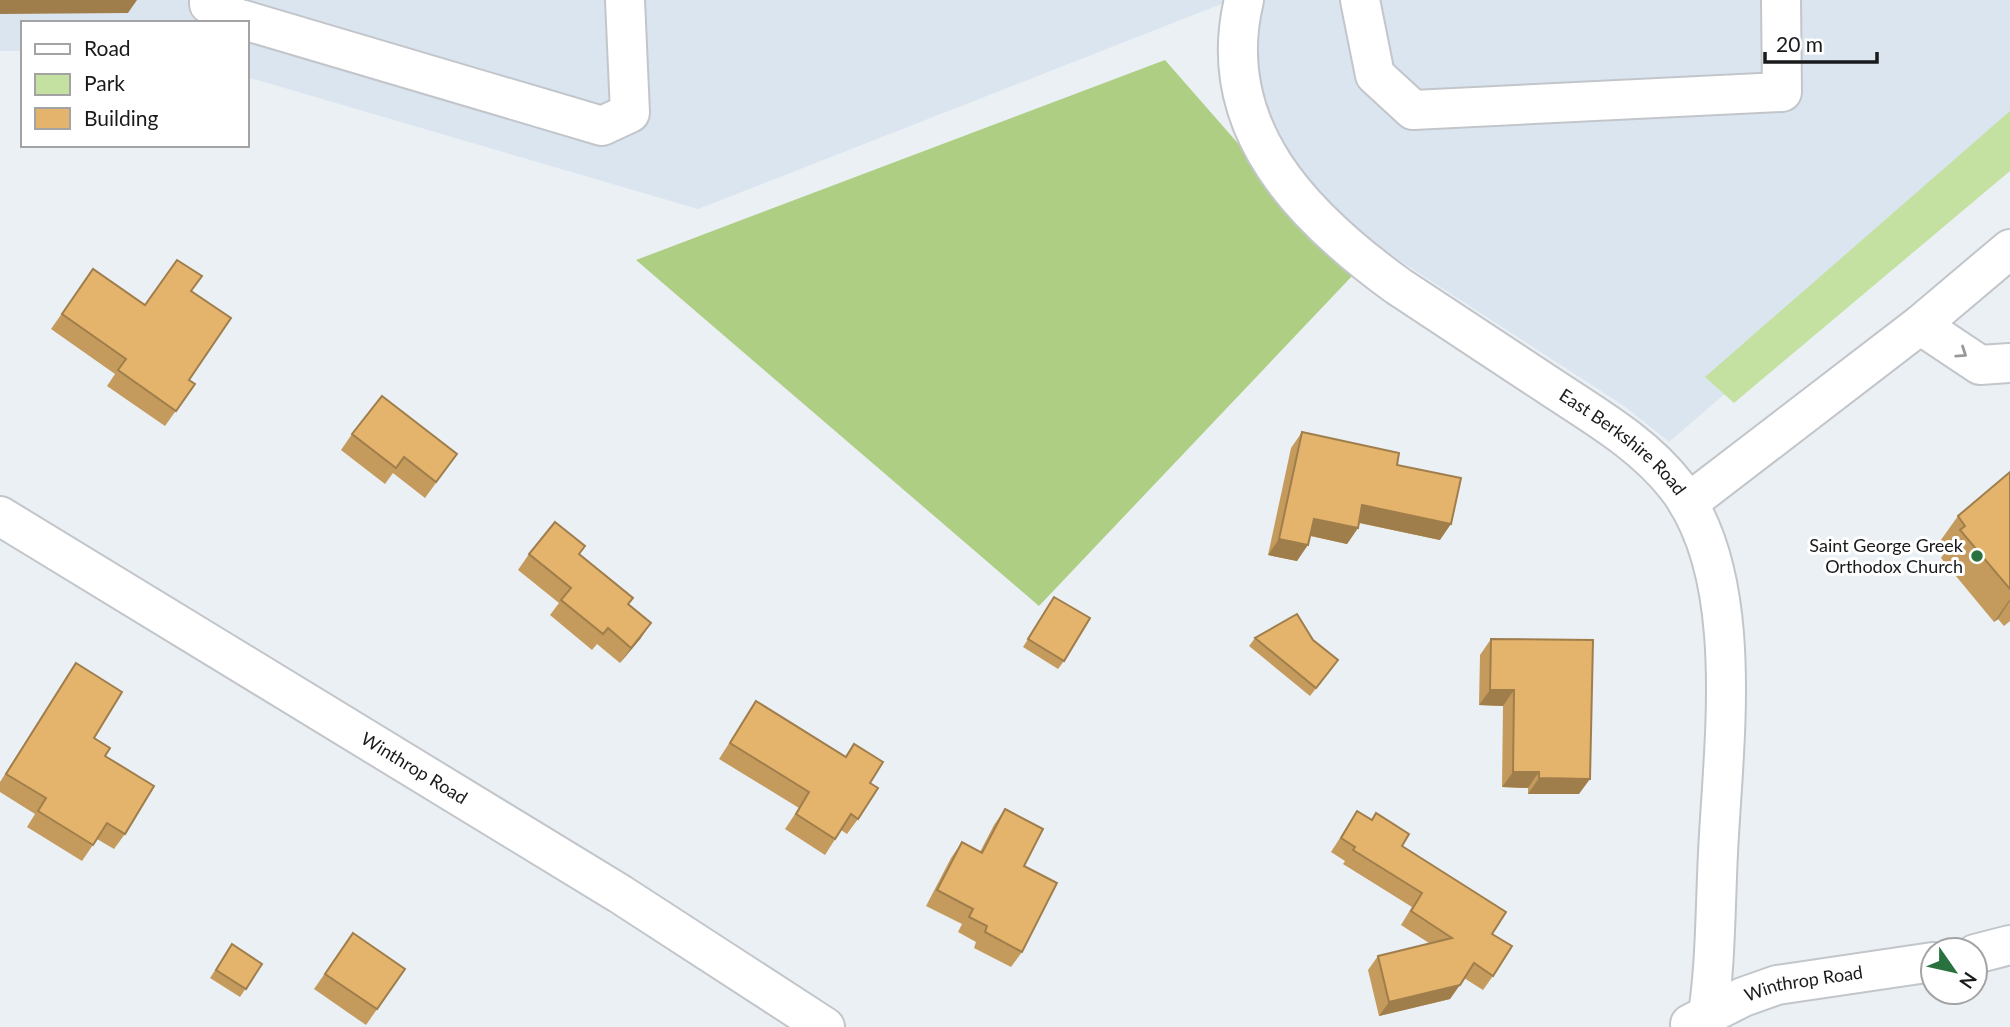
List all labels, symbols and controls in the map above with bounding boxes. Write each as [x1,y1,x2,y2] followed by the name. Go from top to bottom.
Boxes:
[21,21,248,147] legend
[1765,21,1877,65] scale bar
[1776,31,1823,56] text: 20 m
[84,35,131,60] text: Road
[84,70,125,95] text: Park
[84,105,159,130] text: Building
[1955,345,1968,358] one-way arrow
[1556,383,1691,499] street label: East Berkshire Road
[1809,534,1964,577] place label: Saint George Greek Orthodox Church
[1969,548,1985,564] marker: Saint George Greek Orthodox Church
[357,727,472,808] street label: Winthrop Road
[1919,936,1989,1006] north arrow
[1741,960,1864,1006] street label: Winthrop Road
[1955,968,1982,993] text: N

